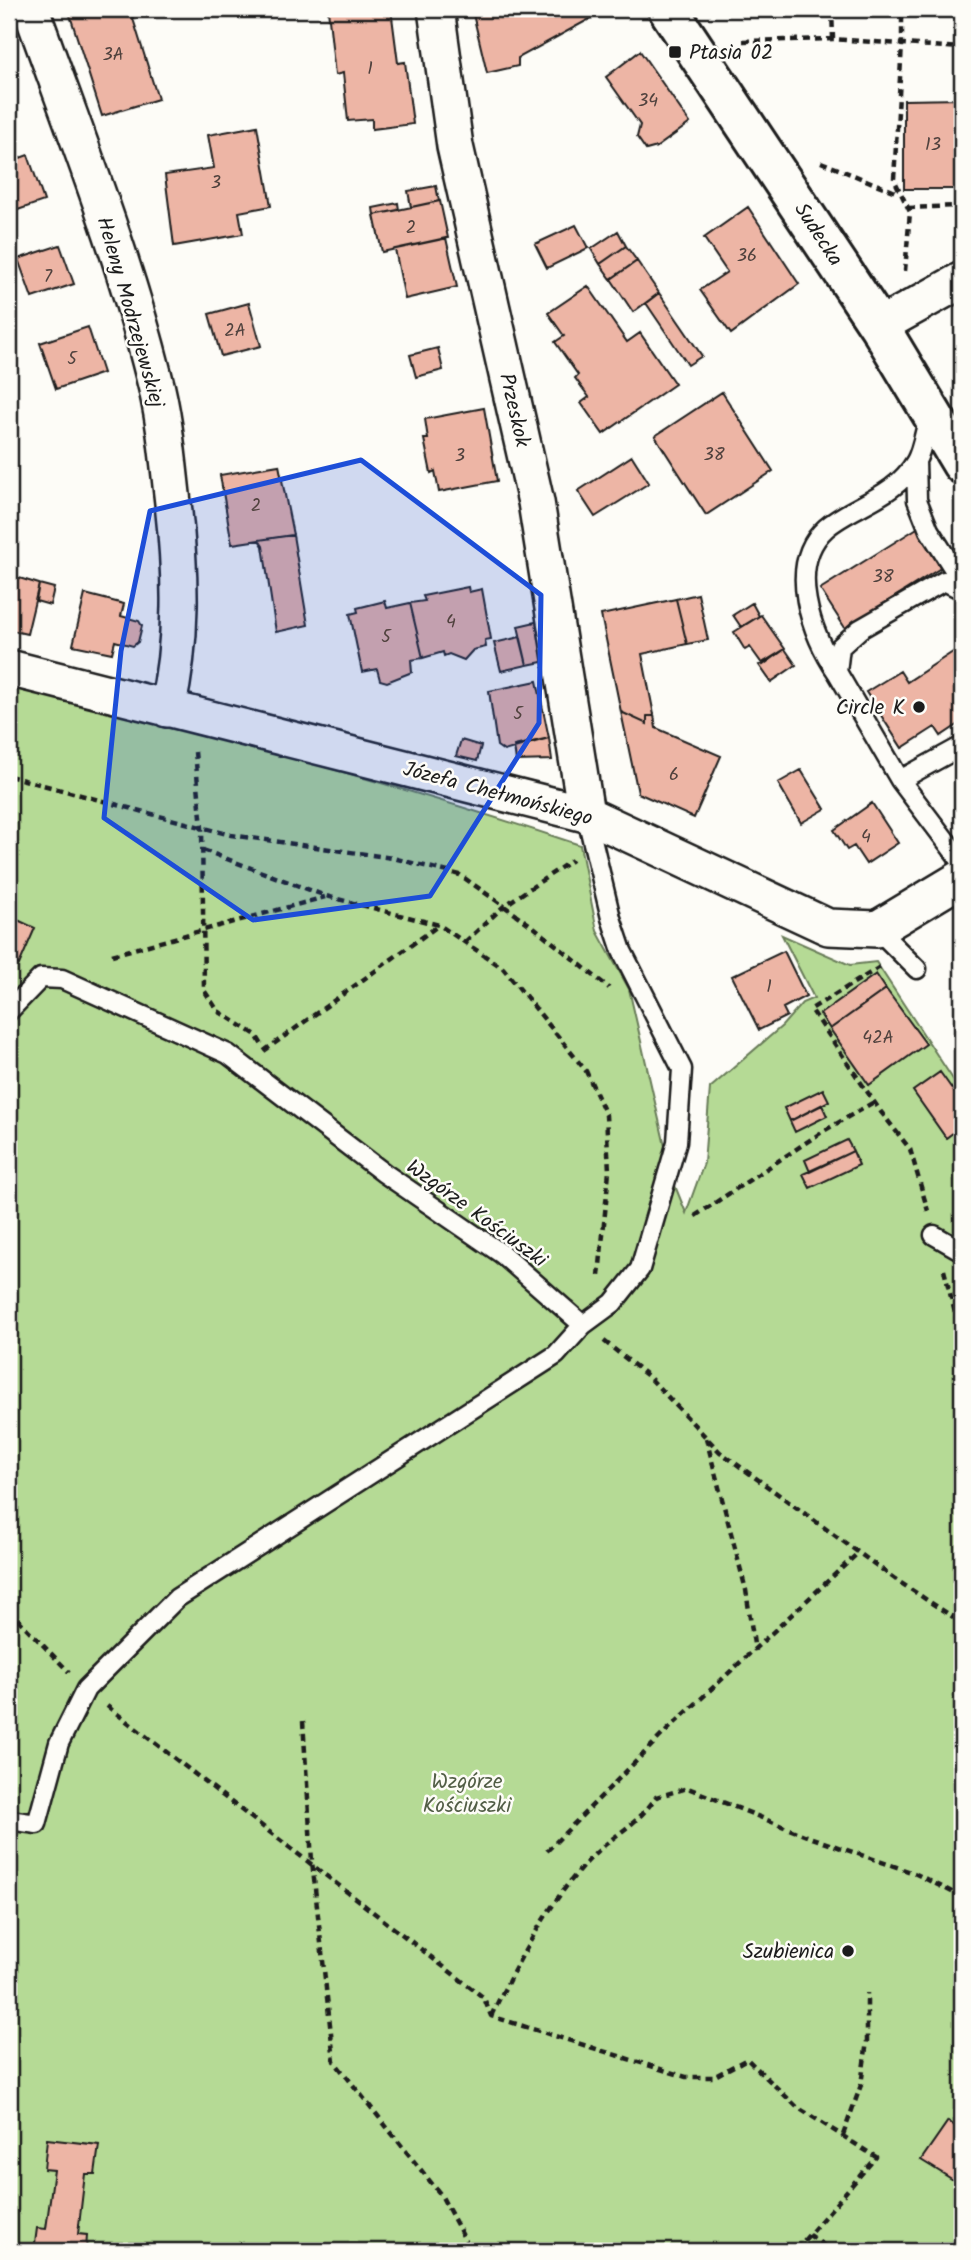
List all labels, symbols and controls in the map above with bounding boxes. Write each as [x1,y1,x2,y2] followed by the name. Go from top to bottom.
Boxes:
[689,37,773,70] place label: Ptasia 02
[102,41,124,70] house number: 3A
[667,44,683,60] marker: Ptasia 02
[367,55,373,84] house number: 1
[638,87,658,116] house number: 34
[925,131,941,160] house number: 13
[211,169,221,198] house number: 3
[785,196,851,273] street label: Sudecka
[87,213,173,412] street label: Heleny Modrzejewskiej
[406,214,416,243] house number: 2
[737,242,757,271] house number: 36
[44,263,53,292] house number: 7
[224,317,246,346] house number: 2A
[67,345,78,374] house number: 5
[489,370,538,451] street label: Przeskok
[703,441,725,470] house number: 38
[455,442,465,471] house number: 3
[251,492,261,521] house number: 2
[872,563,894,592] house number: 38
[446,608,456,637] house number: 4
[381,623,392,652] house number: 5
[836,692,906,725] place label: Circle K
[911,699,927,715] marker: Circle K
[513,700,524,729] house number: 5
[399,753,596,836] street label: Józefa Chełmońskiego
[669,761,679,790] house number: 6
[861,823,871,852] house number: 4
[766,973,772,1002] house number: 1
[862,1024,894,1053] house number: 42A
[399,1152,554,1277] street label: Wzgórze Kościuszki
[423,1766,512,1823] park label: Wzgórze Kościuszki
[743,1936,834,1969] place label: Szubienica
[840,1943,856,1959] marker: Szubienica

